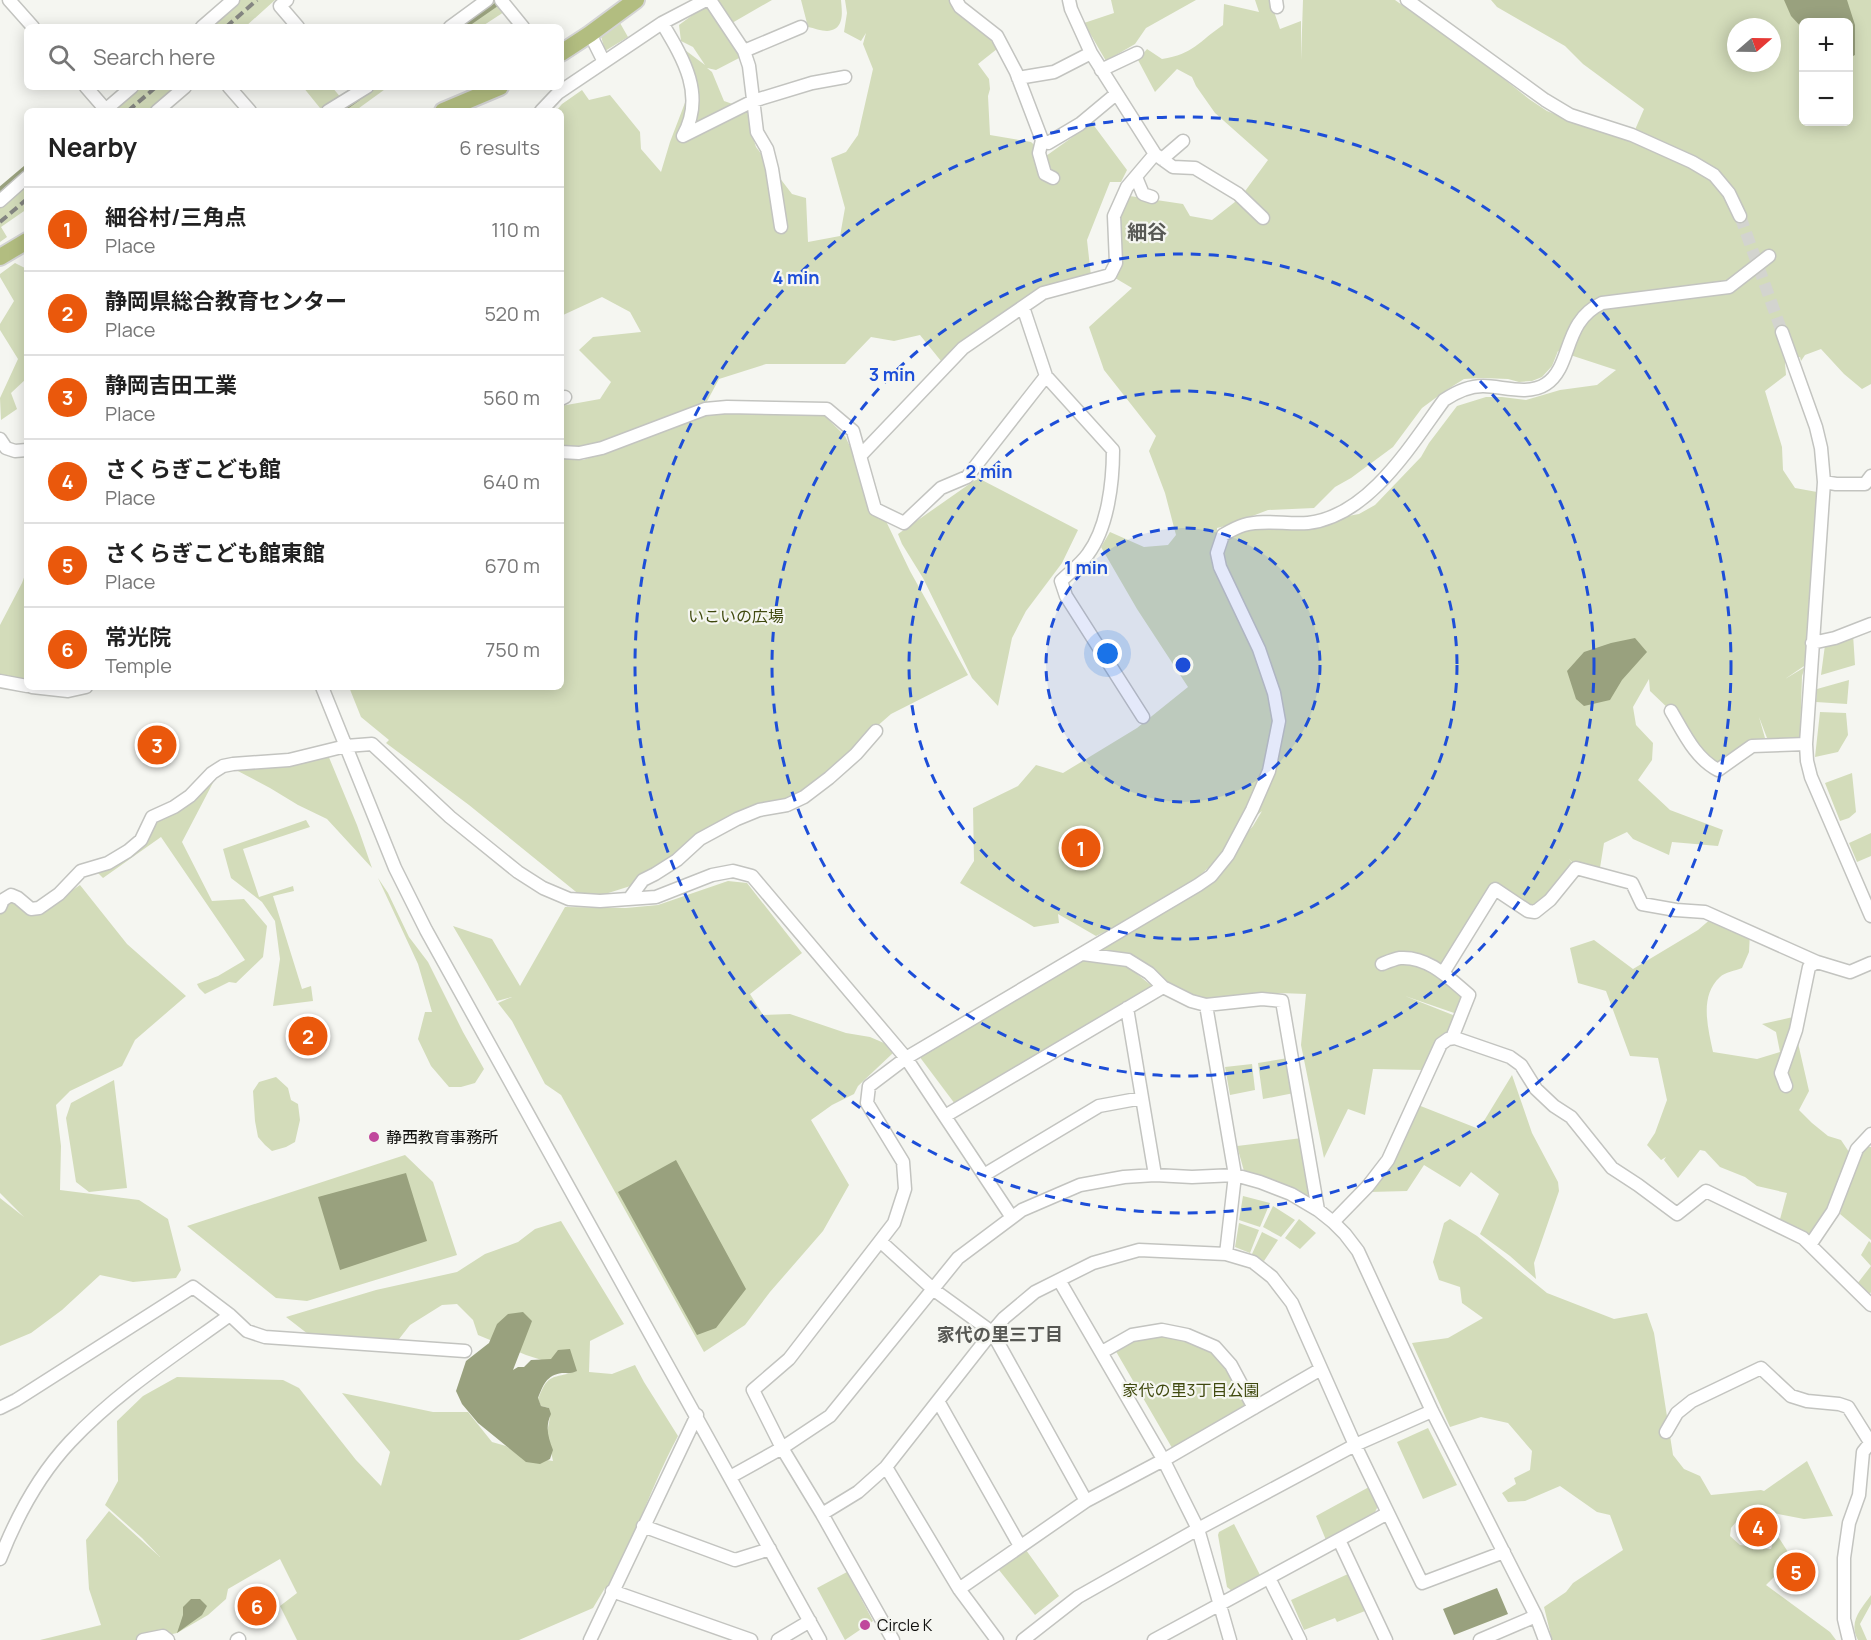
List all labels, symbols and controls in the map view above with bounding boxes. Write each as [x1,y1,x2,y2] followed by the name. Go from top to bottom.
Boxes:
[1727,18,1781,72] north arrow
[1799,18,1853,126] map controls
[1799,18,1853,72] button: +
[24,24,564,90] search box
[45,41,78,74] icon: search
[93,42,215,72] text: Search here
[1799,72,1853,126] button: −
[48,129,137,165] text: Nearby
[459,134,540,161] text: 6 results
[105,202,247,232] text: 細谷村/三角点
[63,216,72,243] text: 1
[491,216,540,243] text: 110 m
[1127,218,1167,245] district label: 細谷
[105,232,155,259] text: Place
[772,265,820,289] text: 4 min
[105,286,347,316] text: 静岡県総合教育センター
[62,300,73,327] text: 2
[484,300,540,327] text: 520 m
[105,316,155,343] text: Place
[869,362,915,386] text: 3 min
[105,370,237,400] text: 静岡吉田工業
[62,384,73,411] text: 3
[483,384,540,411] text: 560 m
[105,400,155,427] text: Place
[105,454,281,484] text: さくらぎこども館
[966,459,1012,483] text: 2 min
[61,468,74,495] text: 4
[483,468,540,495] text: 640 m
[105,484,155,511] text: Place
[105,538,325,568] text: さくらぎこども館東館
[62,552,73,579] text: 5
[484,552,540,579] text: 670 m
[1064,555,1108,579] text: 1 min
[105,568,155,595] text: Place
[688,605,784,627] park label: いこいの広場
[105,622,171,652] text: 常光院
[61,636,74,663] text: 6
[485,636,540,663] text: 750 m
[1093,639,1122,668] your location
[105,652,172,679] text: Temple
[1173,655,1193,675] centre of rings
[138,722,176,768] pin: 3
[1062,826,1100,870] pin: 1
[288,1014,328,1058] pin: 2
[386,1126,498,1148] place label: 静西教育事務所
[367,1130,381,1144] marker: 静西教育事務所
[937,1322,1063,1346] district label: 家代の里三丁目
[1123,1379,1259,1401] park label: 家代の里3丁目公園
[1738,1504,1778,1550] pin: 4
[1776,1550,1816,1594] pin: 5
[238,1584,276,1628] pin: 6
[877,1614,933,1636] place label: Circle K
[858,1618,872,1632] marker: Circle K

